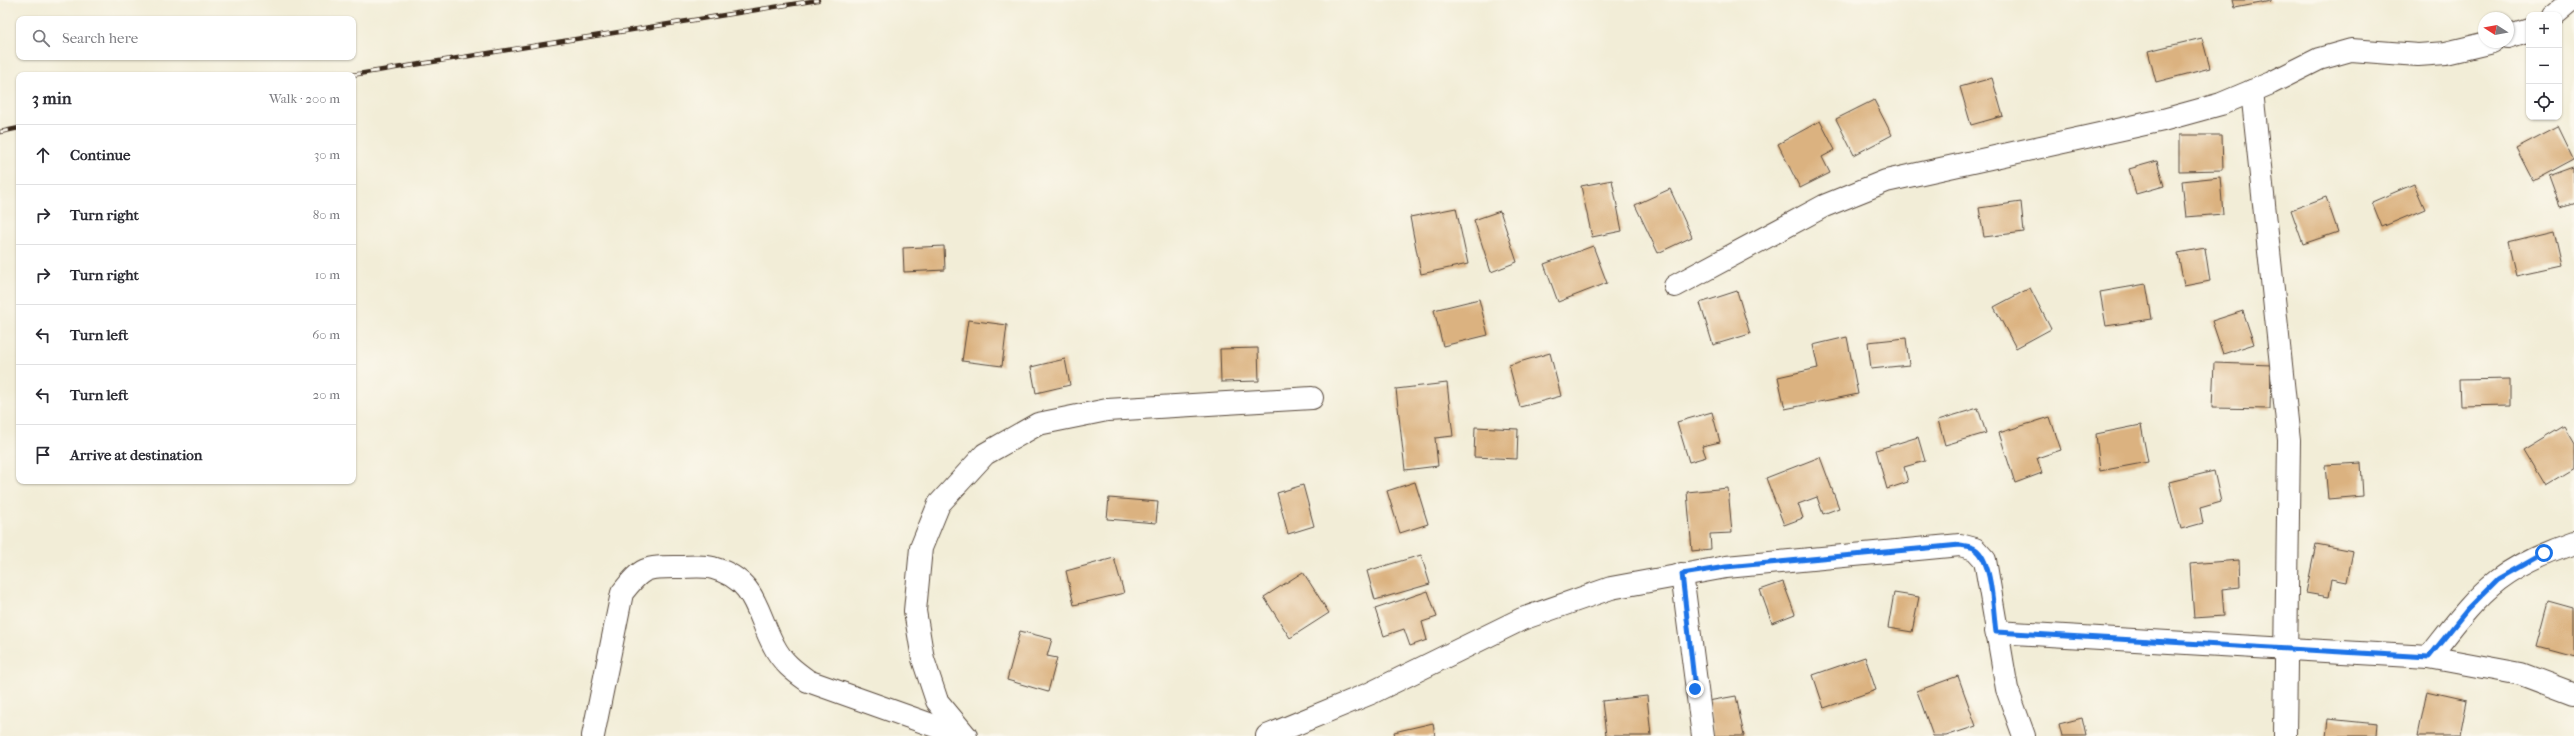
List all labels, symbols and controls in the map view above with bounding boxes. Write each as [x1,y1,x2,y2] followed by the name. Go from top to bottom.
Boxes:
[2478,12,2514,48] north arrow
[2526,12,2562,120] map controls
[2526,12,2562,48] button: +
[16,16,356,60] search box
[30,27,52,49] icon: search
[62,29,138,47] text: Search here
[2526,48,2562,84] button: −
[2526,84,2562,120] button: locate
[32,88,72,108] text: 3 min
[269,91,340,106] text: Walk · 200 m
[32,144,54,166] icon: ahead
[70,146,130,164] text: Continue
[314,147,340,162] text: 30 m
[32,204,54,226] icon: right
[70,206,139,224] text: Turn right
[313,207,340,222] text: 80 m
[32,264,54,286] icon: right
[70,266,139,284] text: Turn right
[315,267,340,282] text: 10 m
[32,324,54,346] icon: left
[70,326,128,344] text: Turn left
[312,327,340,342] text: 60 m
[32,384,54,406] icon: left
[70,386,128,404] text: Turn left
[313,387,340,402] text: 20 m
[32,444,54,466] icon: arrive
[70,446,202,464] text: Arrive at destination
[2535,544,2553,562] route start
[1686,680,1704,698] route end

